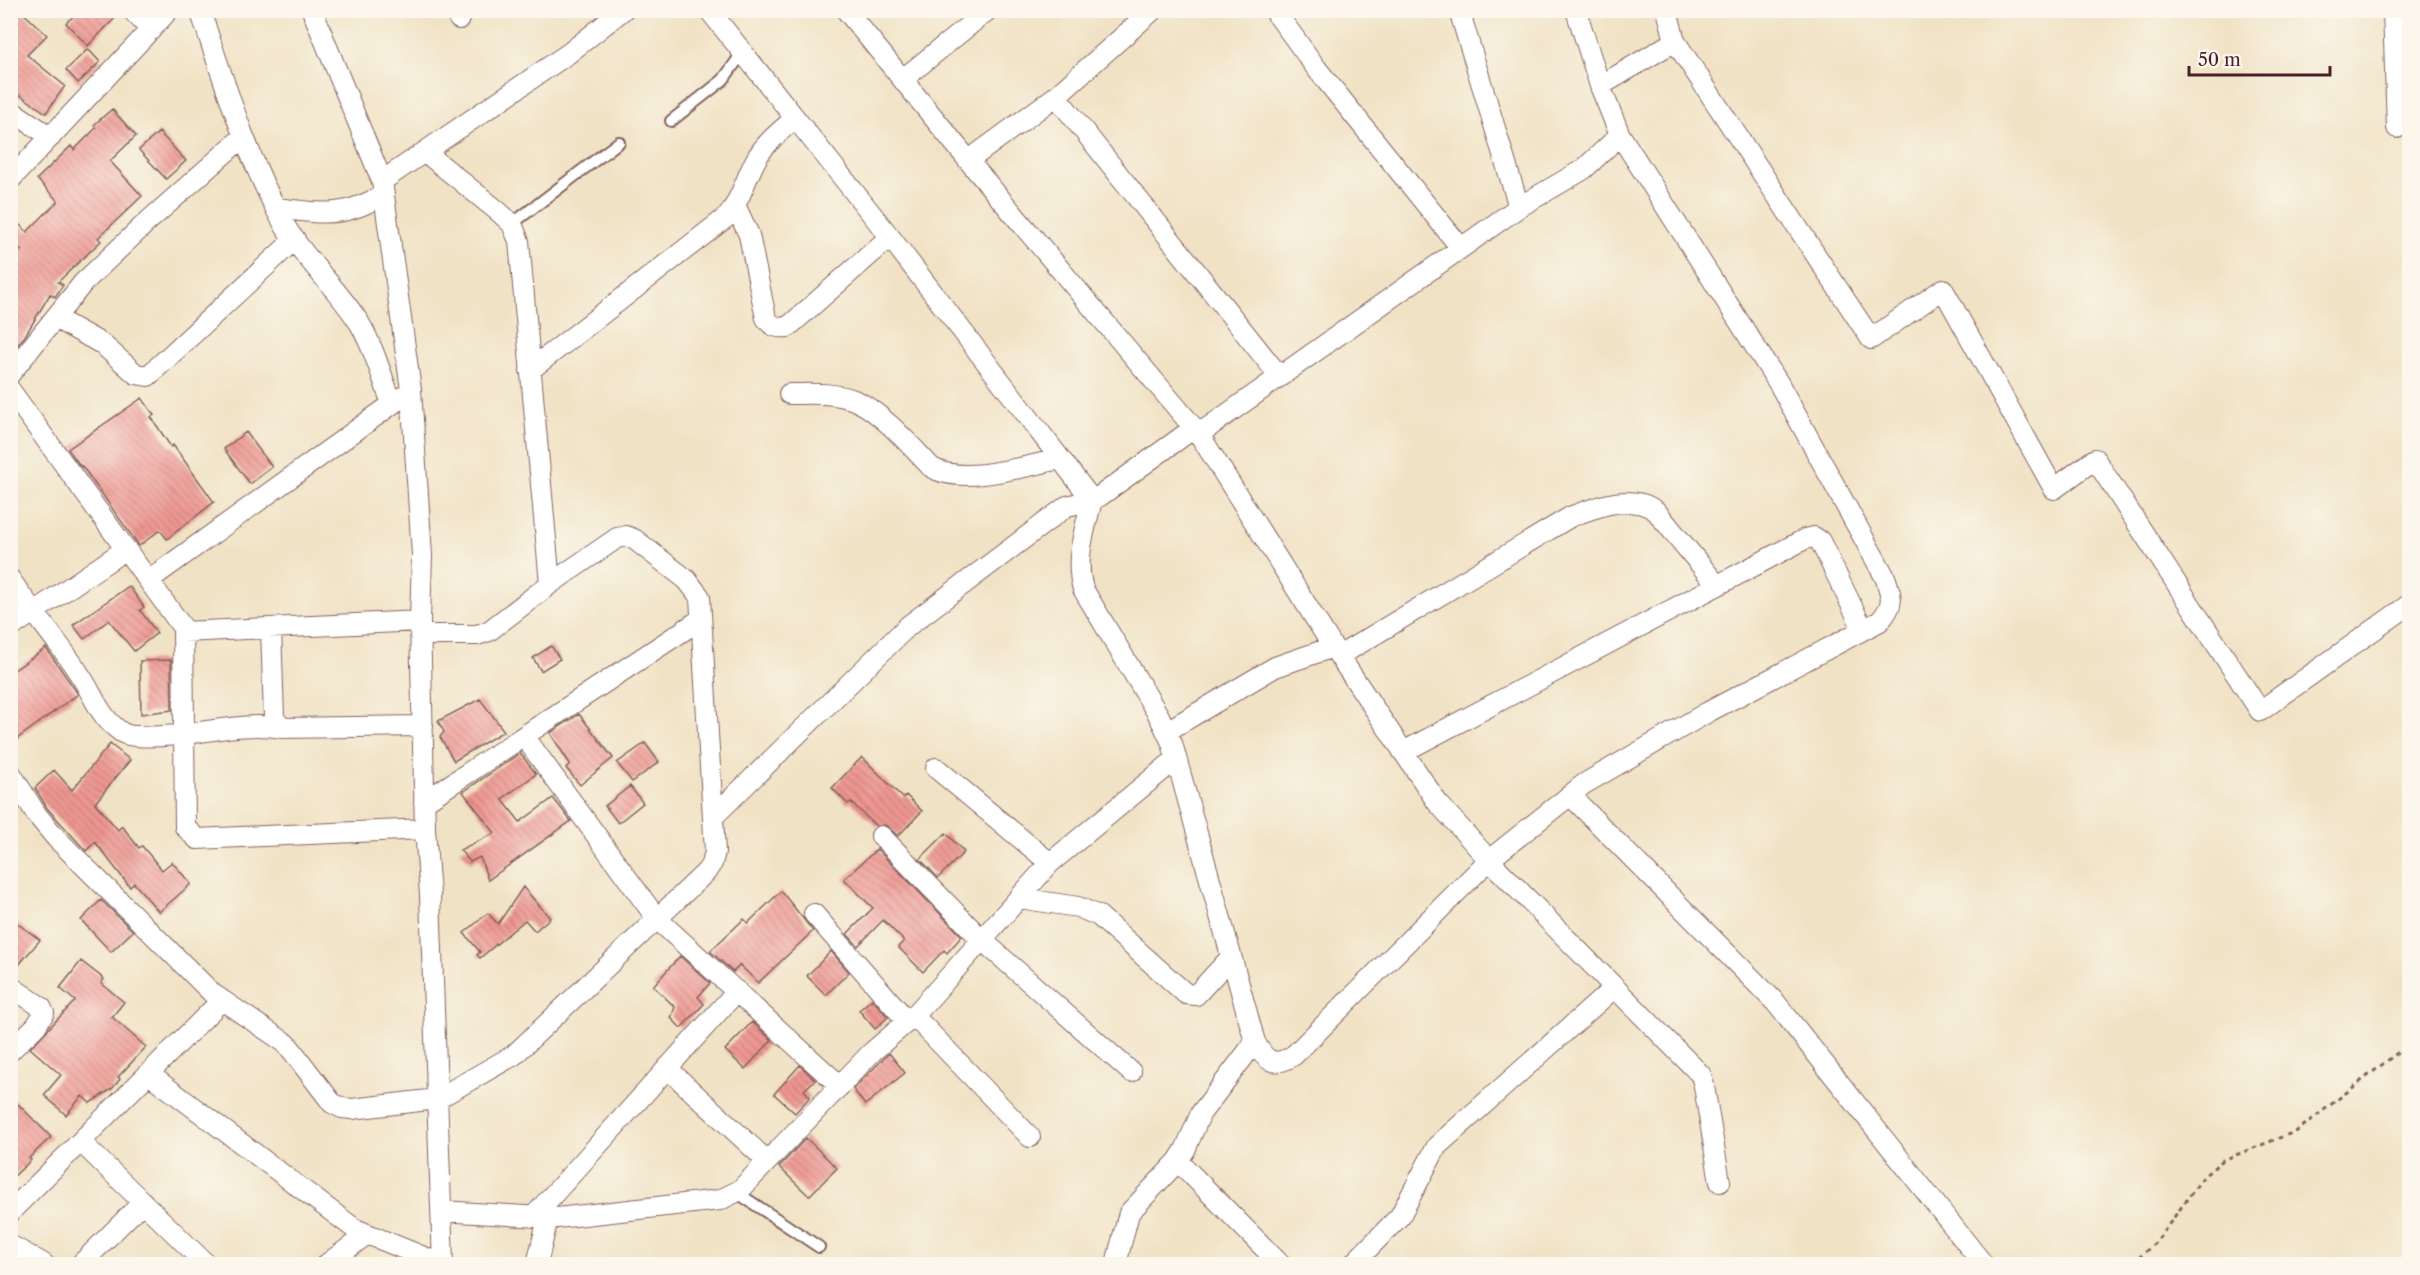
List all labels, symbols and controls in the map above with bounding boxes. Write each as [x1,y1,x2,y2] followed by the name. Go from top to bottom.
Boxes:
[2189,39,2330,77] scale bar
[2198,49,2241,71] text: 50 m

